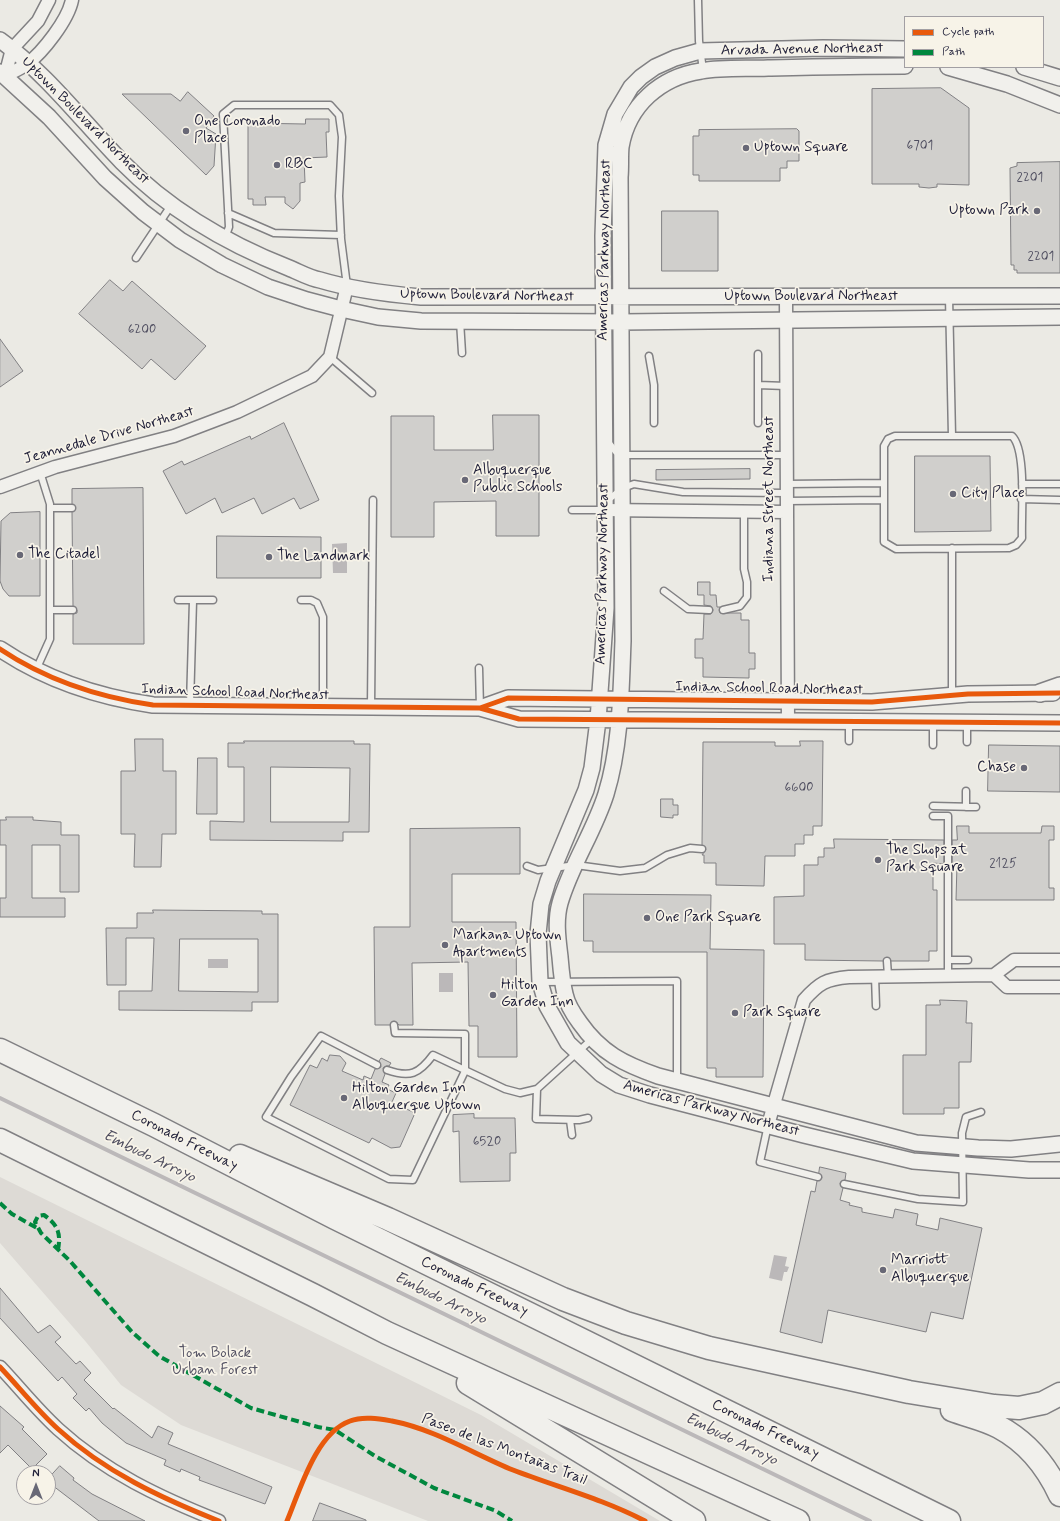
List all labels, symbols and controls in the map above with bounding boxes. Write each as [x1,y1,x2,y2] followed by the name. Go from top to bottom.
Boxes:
[904,16,1044,68] legend
[942,24,994,40] text: Cycle path
[721,40,883,60] street label: Arvada Avenue Northeast
[942,44,965,60] text: Path
[17,53,153,189] street label: Uptown Boulevard Northeast
[194,113,280,148] place label: One Coronado Place
[181,126,191,136] marker: One Coronado Place
[907,138,933,154] house number: 6701
[754,139,848,157] place label: Uptown Square
[741,143,751,153] marker: Uptown Square
[285,156,313,174] place label: RBC
[594,159,616,341] street label: Americas Parkway Northeast
[272,160,282,170] marker: RBC
[1017,170,1043,186] house number: 2201
[949,202,1029,220] place label: Uptown Park
[1032,206,1042,216] marker: Uptown Park
[1028,249,1054,265] house number: 2201
[400,285,574,307] street label: Uptown Boulevard Northeast
[724,288,898,306] street label: Uptown Boulevard Northeast
[128,322,156,338] house number: 6200
[22,403,196,469] street label: Jeannedale Drive Northeast
[761,416,779,582] street label: Indiana Street Northeast
[473,462,562,497] place label: Albuquerque Public Schools
[460,475,470,485] marker: Albuquerque Public Schools
[592,483,614,665] street label: Americas Parkway Northeast
[961,485,1025,503] place label: City Place
[948,489,958,499] marker: City Place
[28,546,100,564] place label: The Citadel
[277,548,370,566] place label: The Landmark
[15,550,25,560] marker: The Citadel
[264,552,274,562] marker: The Landmark
[675,678,863,700] street label: Indian School Road Northeast
[141,681,329,705] street label: Indian School Road Northeast
[977,759,1016,777] place label: Chase
[1019,763,1029,773] marker: Chase
[785,780,813,796] house number: 6600
[886,842,967,877] place label: The Shops at Park Square
[873,855,883,865] marker: The Shops at Park Square
[989,856,1017,872] house number: 2125
[655,909,762,927] place label: One Park Square
[642,913,652,923] marker: One Park Square
[453,927,562,962] place label: Markana Uptown Apartments
[440,940,450,950] marker: Markana Uptown Apartments
[501,977,574,1012] place label: Hilton Garden Inn
[488,990,498,1000] marker: Hilton Garden Inn
[743,1004,821,1022] place label: Park Square
[730,1008,740,1018] marker: Park Square
[621,1077,801,1141] street label: Americas Parkway Northeast
[352,1080,481,1115] place label: Hilton Garden Inn Albuquerque Uptown
[339,1093,349,1103] marker: Hilton Garden Inn Albuquerque Uptown
[128,1106,240,1176] street label: Coronado Freeway
[100,1126,198,1188] water label: Embudo Arroyo
[473,1134,501,1150] house number: 6520
[891,1252,969,1287] place label: Marriott Albuquerque
[417,1253,531,1321] street label: Coronado Freeway
[878,1265,888,1275] marker: Marriott Albuquerque
[391,1268,489,1330] water label: Embudo Arroyo
[172,1345,258,1380] park label: Tom Bolack Urban Forest
[708,1396,822,1464] street label: Coronado Freeway
[682,1409,780,1471] water label: Embudo Arroyo
[419,1410,589,1490] street label: Paseo de las Montañas Trail
[16,1465,56,1505] north arrow
[32,1467,40,1481] text: N

